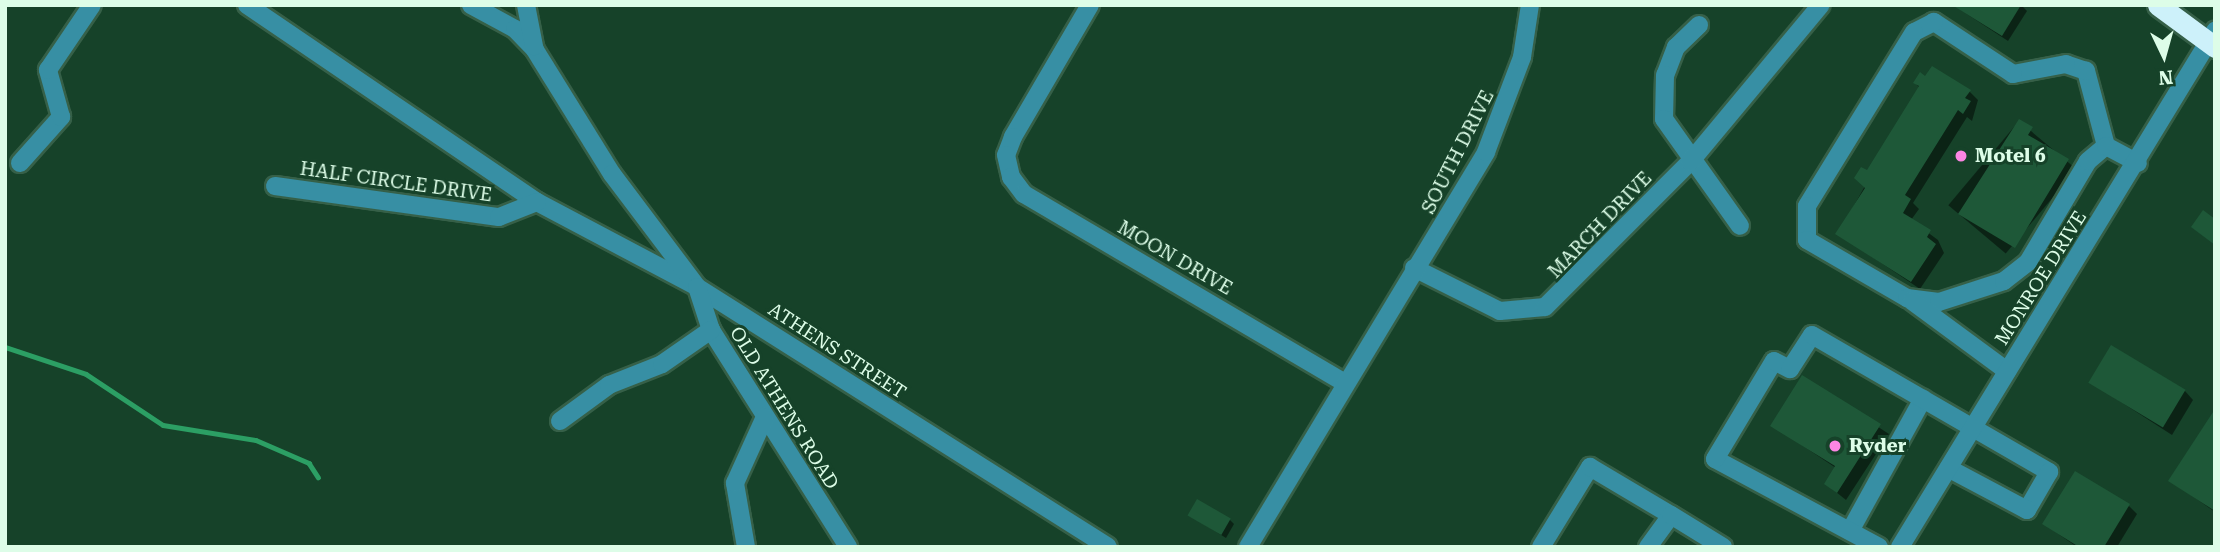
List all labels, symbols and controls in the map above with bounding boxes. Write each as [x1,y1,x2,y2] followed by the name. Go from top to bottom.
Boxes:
[2129,21,2199,91] north arrow
[2158,65,2174,90] text: N
[1417,86,1499,218] street label: SOUTH DRIVE
[1975,145,2046,167] place label: Motel 6
[1953,148,1969,164] marker: Motel 6
[298,157,494,207] street label: HALF CIRCLE DRIVE
[1543,167,1657,283] street label: MARCH DRIVE
[1991,207,2091,349] street label: MONROE DRIVE
[1114,216,1236,300] street label: MOON DRIVE
[764,298,910,404] street label: ATHENS STREET
[725,323,843,493] street label: OLD ATHENS ROAD
[1849,435,1906,457] place label: Ryder
[1827,438,1843,454] marker: Ryder

